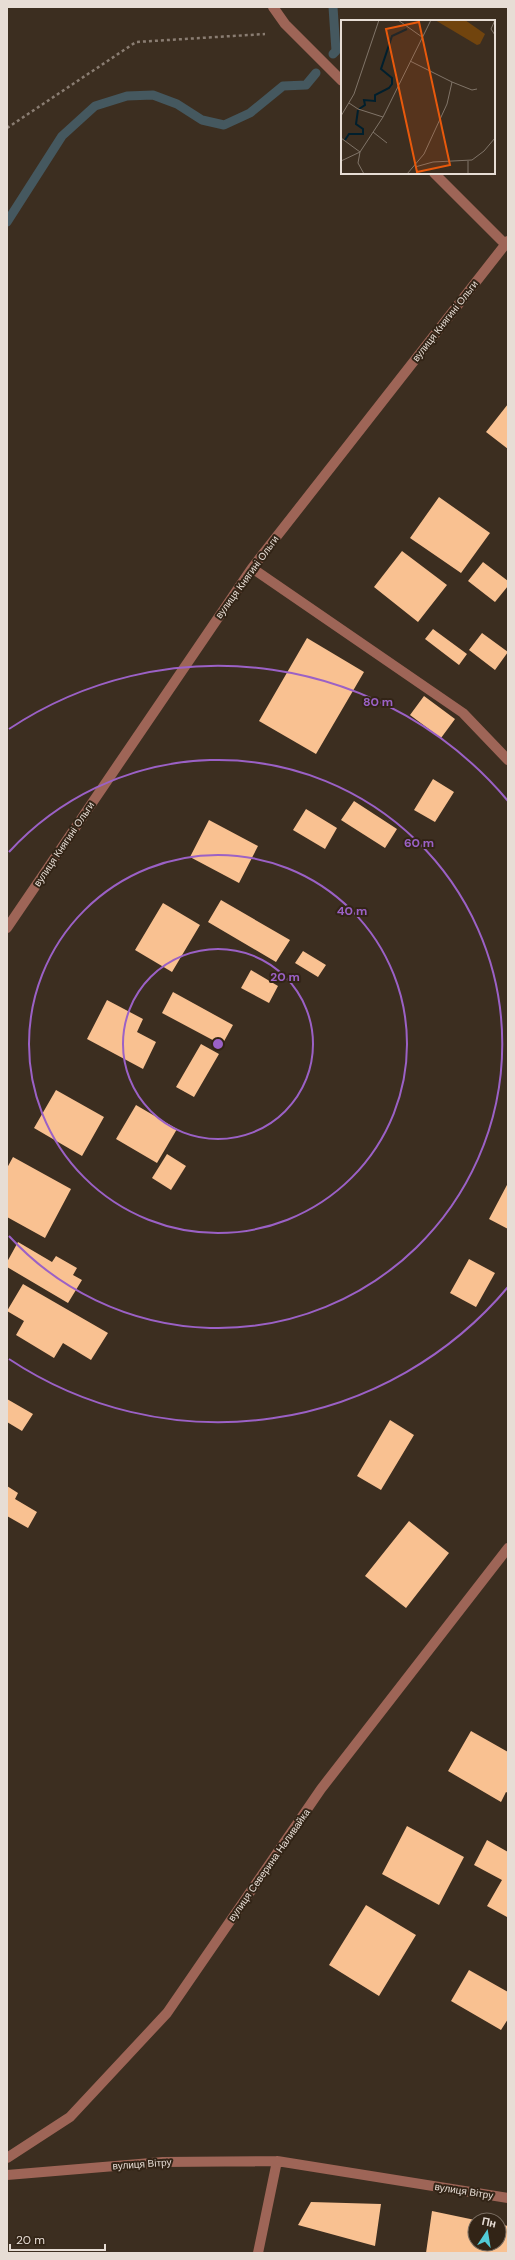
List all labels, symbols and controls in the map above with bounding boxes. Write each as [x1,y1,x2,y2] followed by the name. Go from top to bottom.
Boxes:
[341,20,495,174] inset map
[409,278,481,364] street label: вулиця Княгині Ольги
[213,533,281,621] street label: вулиця Княгині Ольги
[363,694,393,710] text: 80 m
[31,799,97,889] street label: вулиця Княгині Ольги
[404,835,434,851] text: 60 m
[337,903,367,919] text: 40 m
[270,969,300,985] text: 20 m
[211,1037,225,1051] centre of rings
[225,1806,313,1924] street label: вулиця Северина Наливайка
[112,2155,172,2173] street label: вулиця Вітру
[434,2180,494,2202] street label: вулиця Вітру
[467,2212,507,2252] north arrow
[481,2214,498,2231] text: Пн
[10,2226,105,2252] scale bar
[16,2232,45,2248] text: 20 m

